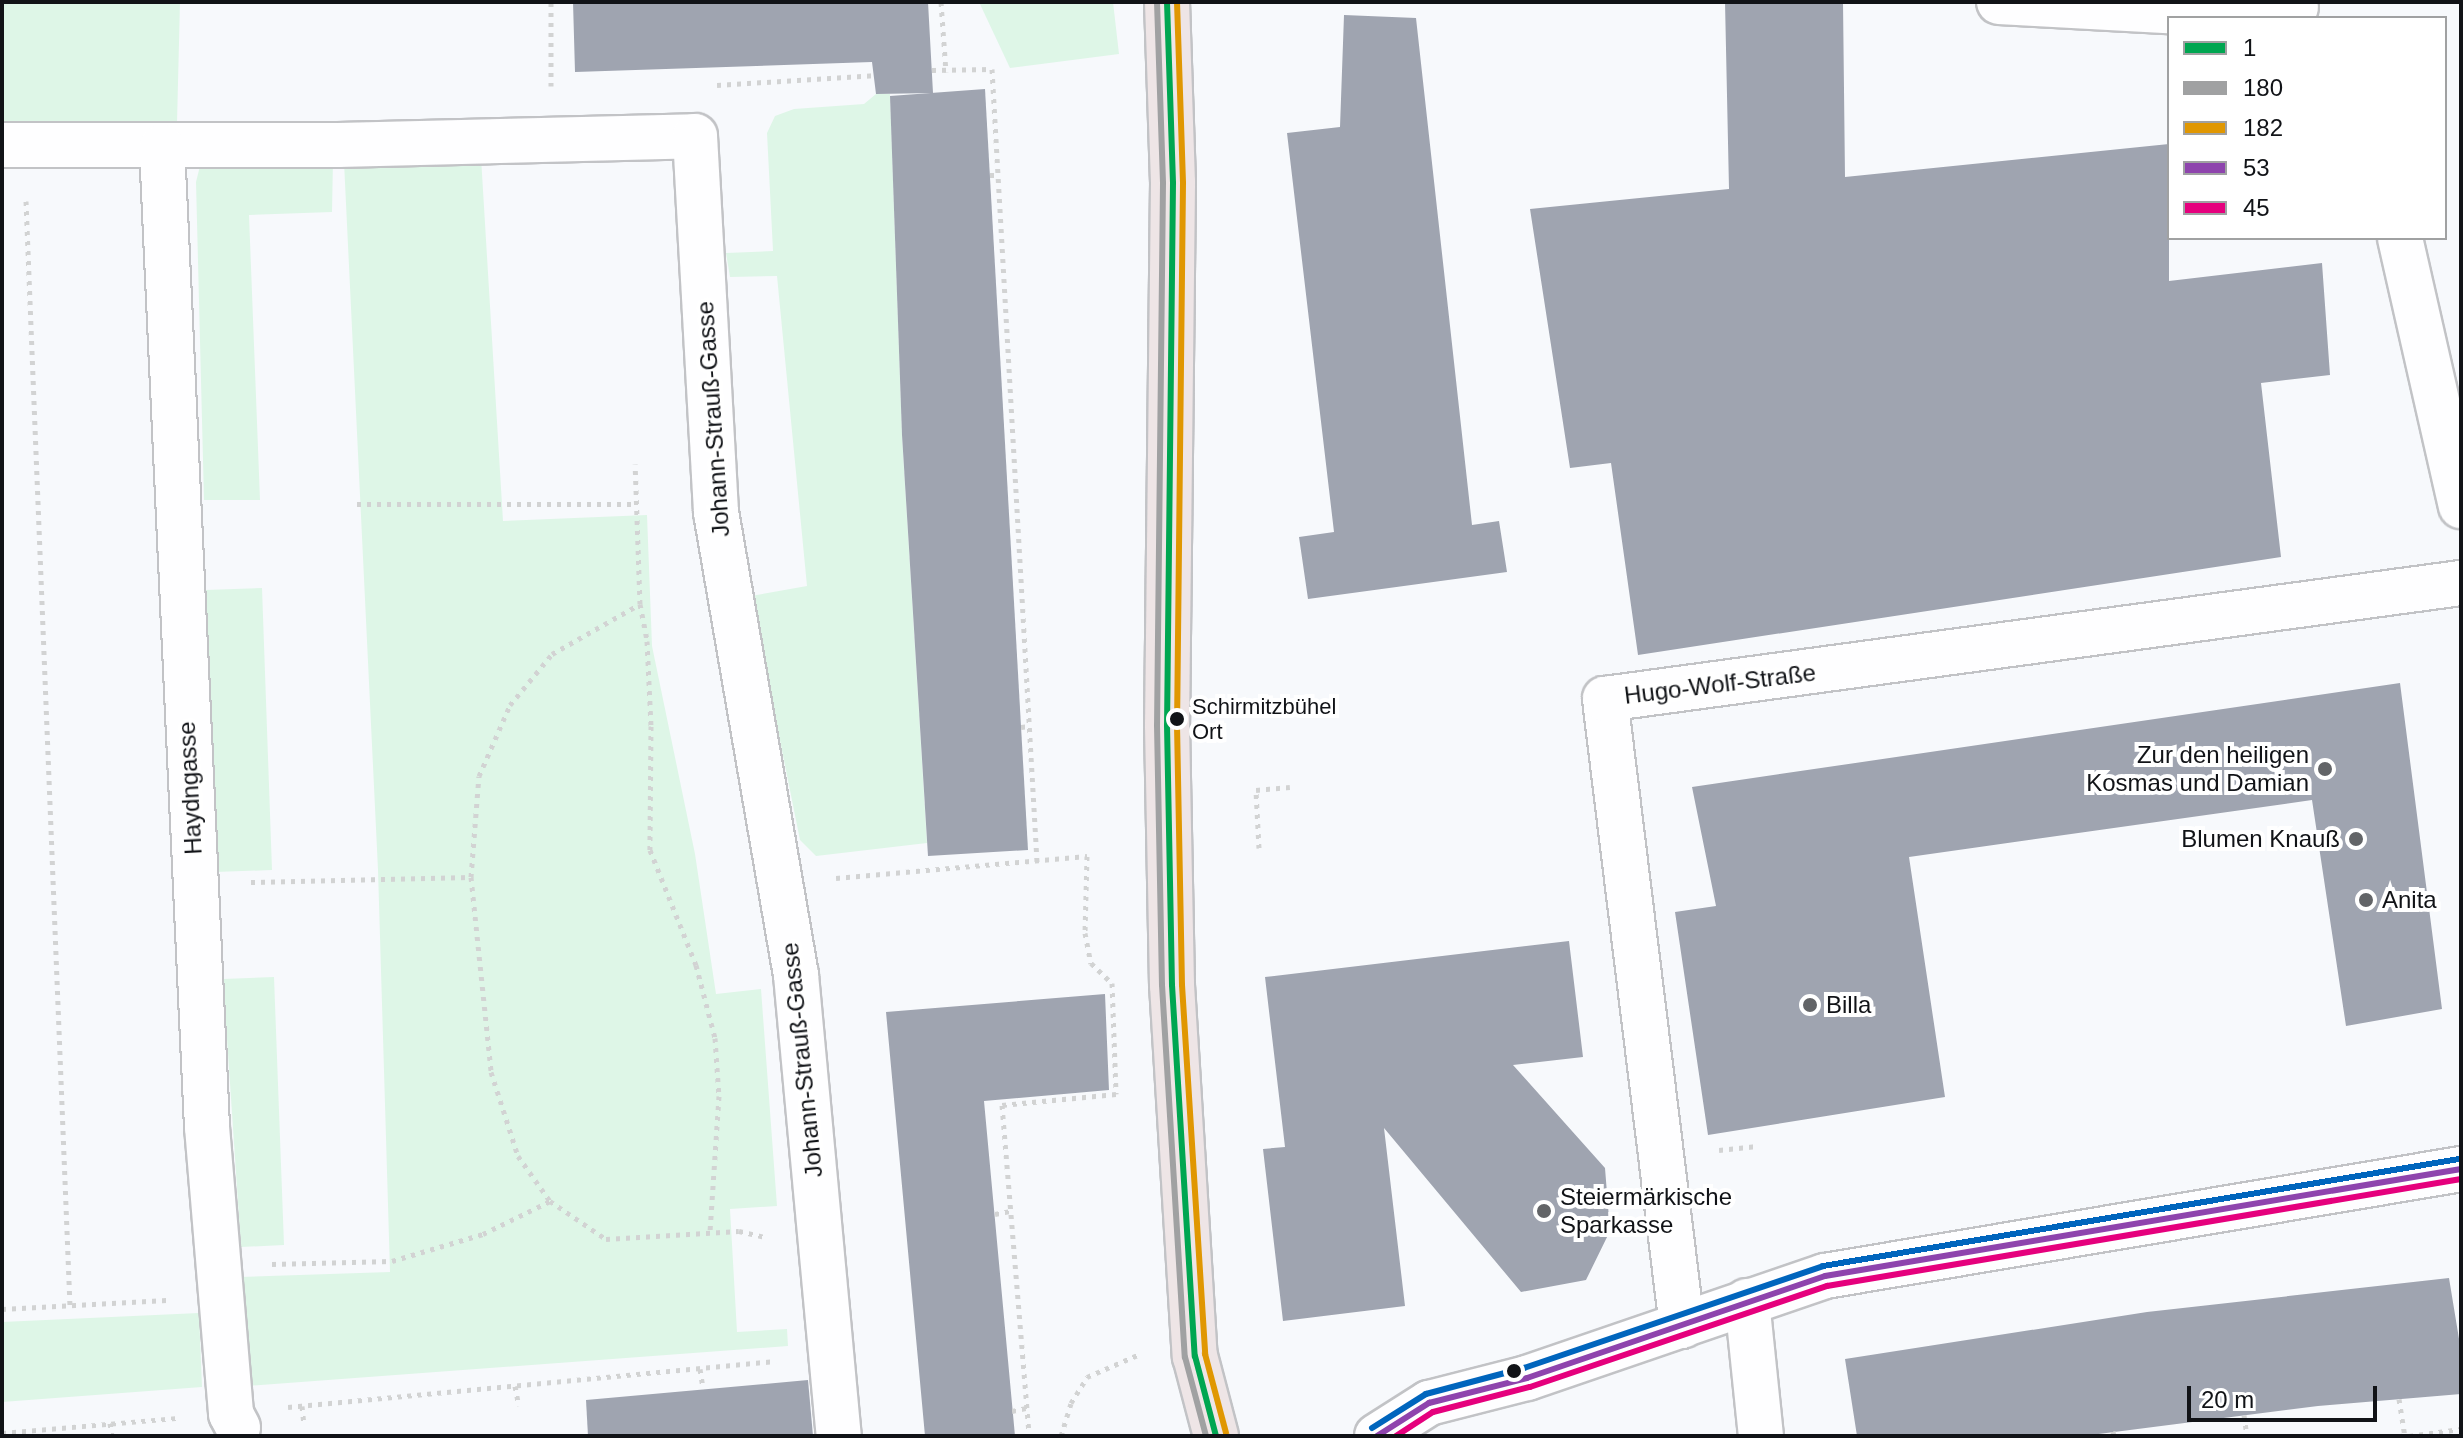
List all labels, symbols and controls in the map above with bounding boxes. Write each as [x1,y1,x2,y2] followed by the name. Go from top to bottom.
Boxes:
[2167,16,2447,240] legend
[2243,34,2256,61] text: 1
[2243,74,2283,101] text: 180
[2243,114,2283,141] text: 182
[2243,154,2270,181] text: 53
[2243,194,2270,221] text: 45
[690,300,736,538] street label: Johann-Strauß-Gasse
[1622,658,1818,710] street label: Hugo-Wolf-Straße
[1192,693,1336,744] place label: Schirmitzbühel Ort
[1169,711,1185,727] marker: Schirmitzbühel Ort
[172,721,208,855] street label: Haydngasse
[2086,741,2309,797] place label: Zur den heiligen Kosmas und Damian
[2316,760,2334,778] marker: Zur den heiligen Kosmas und Damian
[2181,825,2340,853] place label: Blumen Knauß
[2347,830,2365,848] marker: Blumen Knauß
[2382,886,2437,914] place label: Anita
[2357,891,2375,909] marker: Anita
[775,941,829,1179] street label: Johann-Strauß-Gasse
[1826,991,1871,1019] place label: Billa
[1801,996,1819,1014] marker: Billa
[1560,1183,1732,1239] place label: Steiermärkische Sparkasse
[1535,1202,1553,1220] marker: Steiermärkische Sparkasse
[1506,1363,1522,1379] unlabelled marker
[2191,1370,2381,1420] scale bar
[2201,1386,2254,1413] text: 20 m

